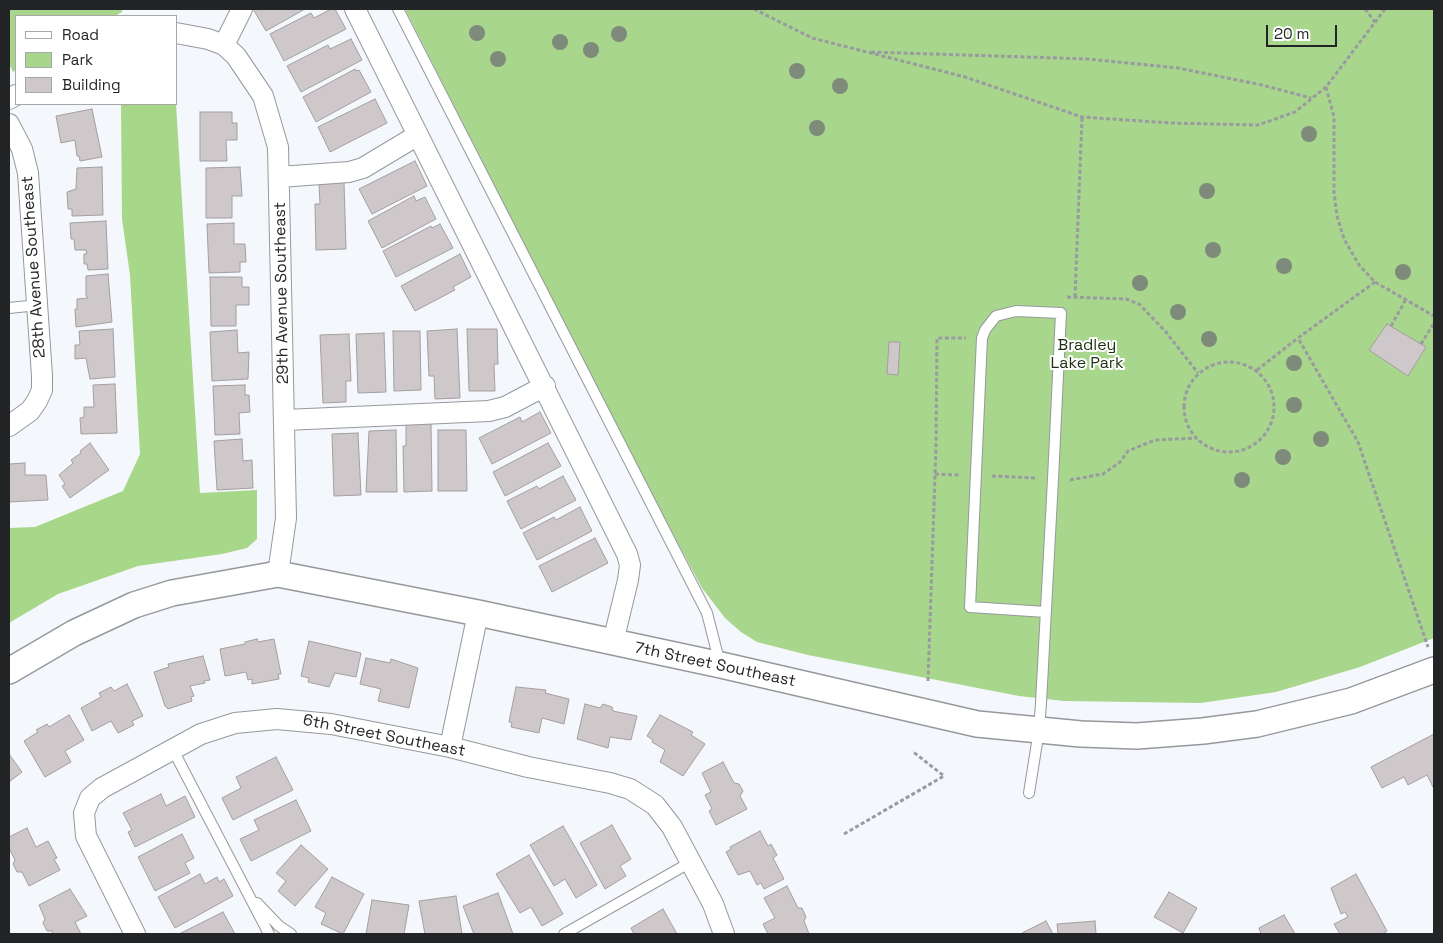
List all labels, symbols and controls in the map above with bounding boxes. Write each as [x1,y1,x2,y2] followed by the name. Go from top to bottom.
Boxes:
[15,15,178,105] legend
[1268,15,1339,47] scale bar
[1274,24,1309,43] text: 20 m
[62,25,99,44] text: Road
[62,50,93,69] text: Park
[62,75,121,94] text: Building
[18,175,50,359] street label: 28th Avenue Southeast
[271,202,293,384] street label: 29th Avenue Southeast
[1051,336,1123,374] park label: Bradley Lake Park
[633,639,797,691] street label: 7th Street Southeast
[301,711,467,761] street label: 6th Street Southeast

